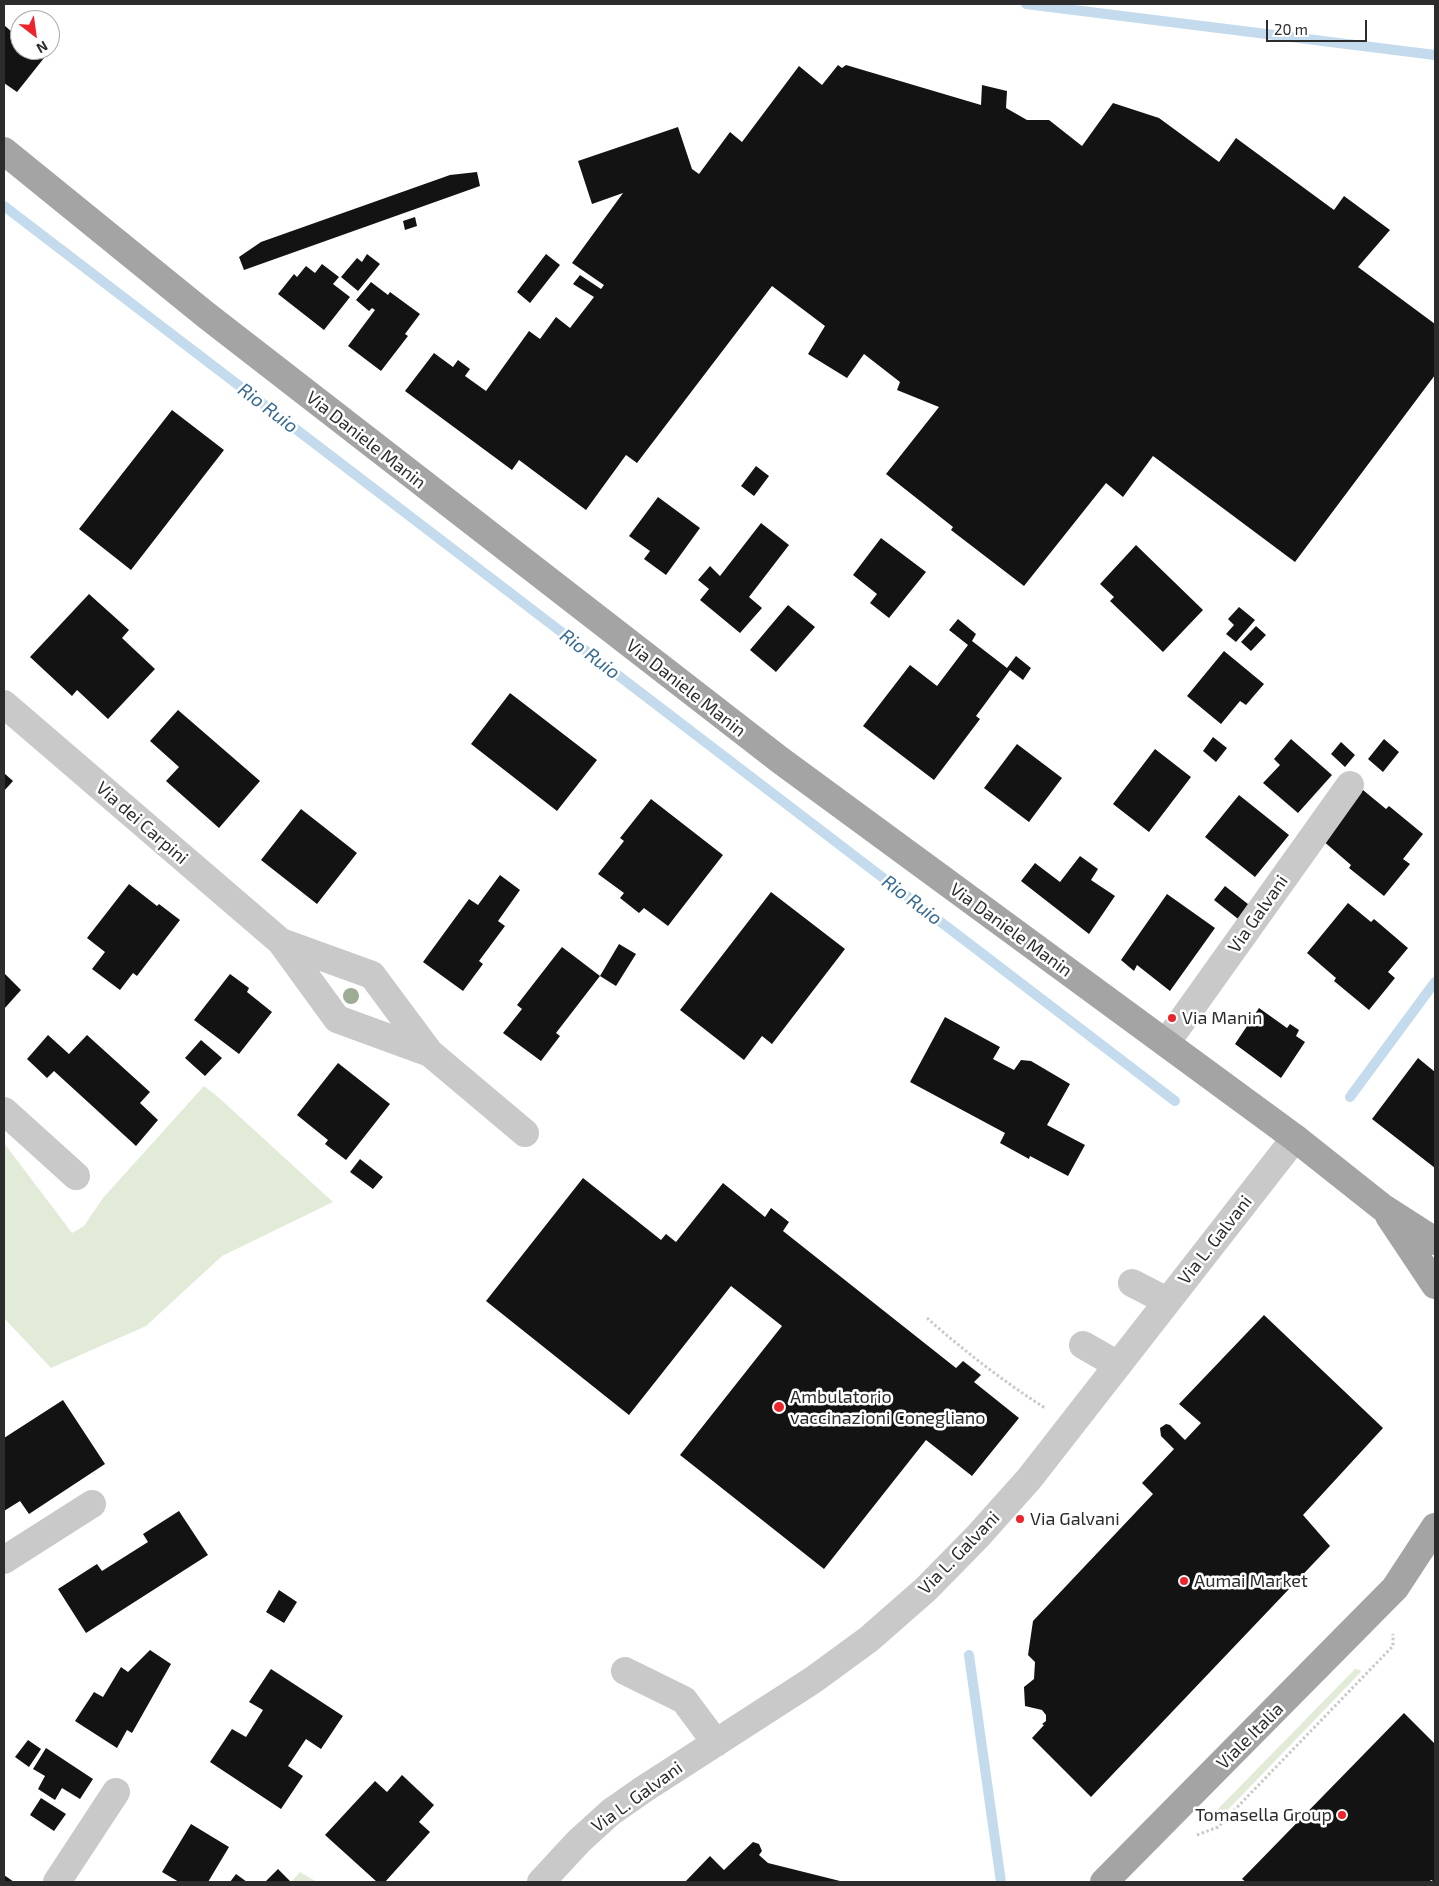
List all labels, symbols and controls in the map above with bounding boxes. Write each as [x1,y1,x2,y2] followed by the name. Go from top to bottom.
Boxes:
[10,10,60,60] north arrow
[1269,10,1370,42] scale bar
[1274,20,1308,38] text: 20 m
[34,38,51,57] text: N
[233,378,303,438] water label: Rio Ruio
[302,387,430,493] street label: Via Daniele Manin
[555,624,625,684] water label: Rio Ruio
[622,635,750,741] street label: Via Daniele Manin
[92,777,192,869] street label: Via dei Carpini
[877,870,947,930] water label: Rio Ruio
[1223,871,1293,957] street label: Via Galvani
[946,878,1076,982] street label: Via Daniele Manin
[1182,1007,1262,1029] place label: Via Manin
[1166,1012,1178,1024] marker: Via Manin
[1174,1191,1256,1289] street label: Via L. Galvani
[790,1386,985,1428] place label: Ambulatorio vaccinazioni Conegliano
[772,1400,786,1414] marker: Ambulatorio vaccinazioni Conegliano
[914,1507,1004,1599] street label: Via L. Galvani
[1030,1508,1120,1530] place label: Via Galvani
[1014,1513,1026,1525] marker: Via Galvani
[1194,1570,1308,1592] place label: Aumai Market
[1178,1575,1190,1587] marker: Aumai Market
[1212,1698,1288,1774] street label: Viale Italia
[587,1757,687,1837] street label: Via L. Galvani
[1195,1804,1332,1826] place label: Tomasella Group
[1336,1809,1348,1821] marker: Tomasella Group

